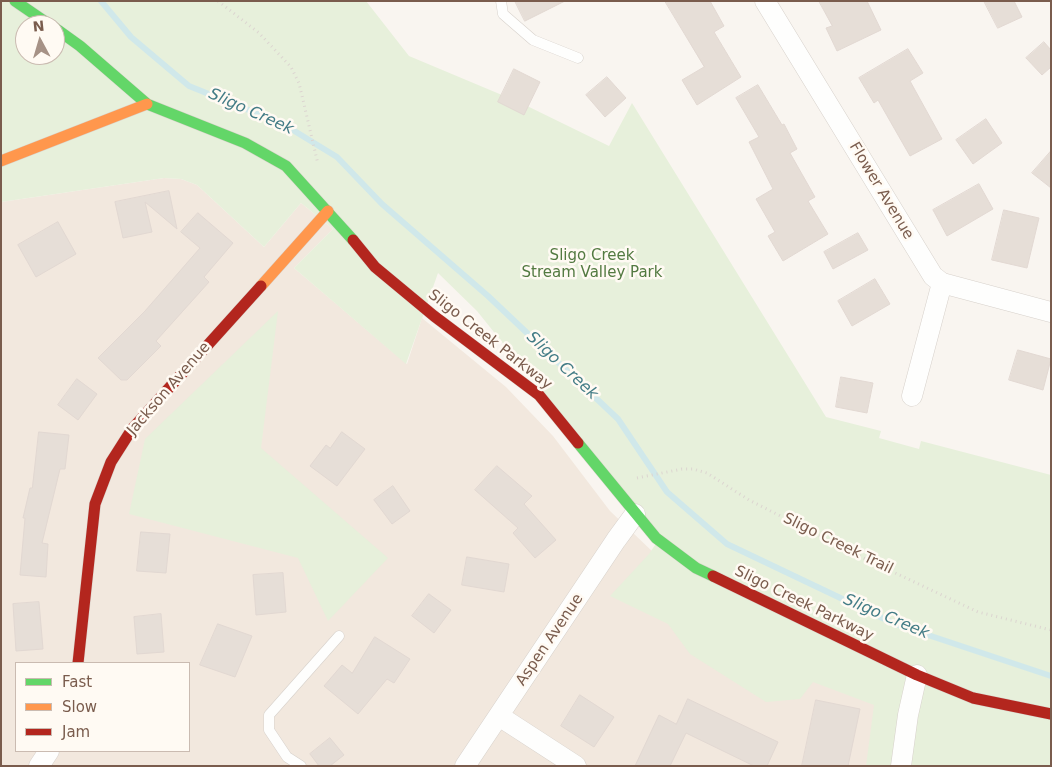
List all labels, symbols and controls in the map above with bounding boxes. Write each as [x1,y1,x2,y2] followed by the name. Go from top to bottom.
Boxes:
[15,15,65,65] north arrow
[32,18,45,35] text: N
[206,85,296,139] water label: Sligo Creek
[845,139,917,243] street label: Flower Avenue
[522,247,662,282] park label: Sligo Creek Stream Valley Park
[424,286,556,394] street label: Sligo Creek Parkway
[522,328,602,404] water label: Sligo Creek
[124,339,214,439] street label: Jackson Avenue
[780,510,896,578] street label: Sligo Creek Trail
[732,563,876,645] street label: Sligo Creek Parkway
[840,590,932,644] water label: Sligo Creek
[513,591,587,689] street label: Aspen Avenue
[15,662,190,752] legend
[62,673,92,691] text: Fast
[62,698,97,716] text: Slow
[62,723,90,741] text: Jam

